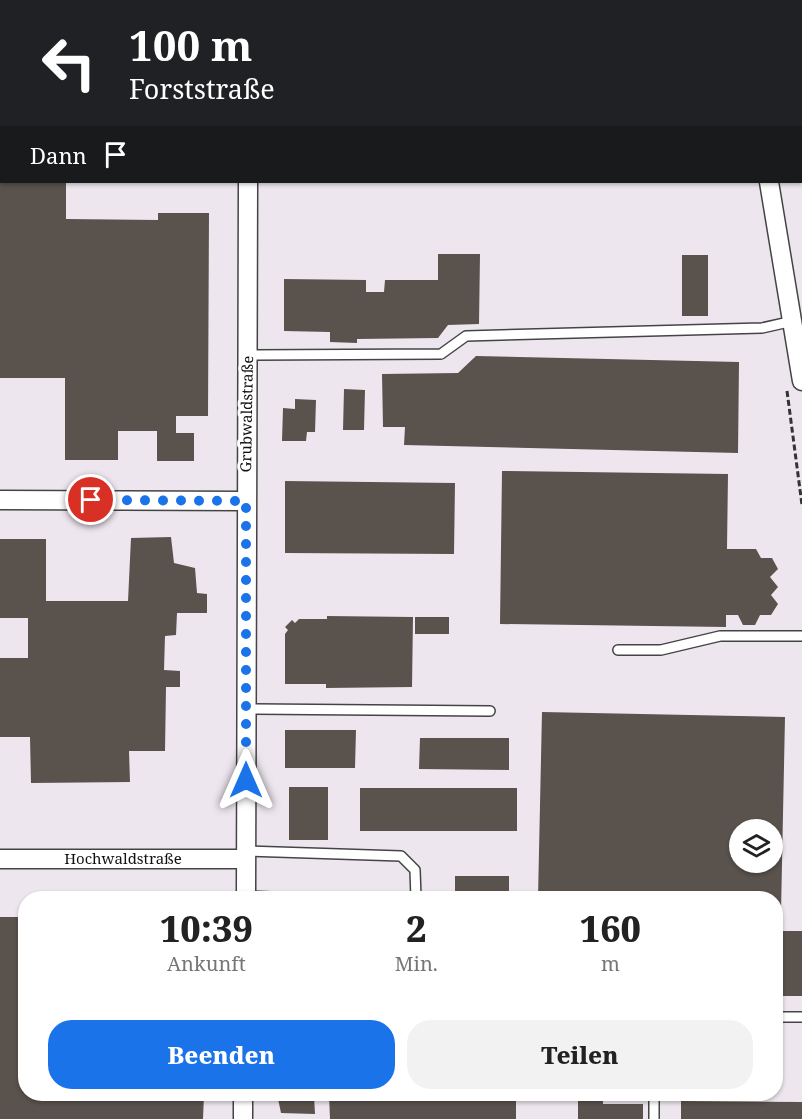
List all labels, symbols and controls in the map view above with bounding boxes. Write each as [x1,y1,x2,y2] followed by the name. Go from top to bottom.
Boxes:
[129,16,253,73] text: 100 m
[30,24,108,102] icon: left
[129,70,275,107] text: Forststraße
[99,138,132,171] icon: arrive
[30,140,87,170] text: Dann
[235,355,257,473] street label: Grubwaldstraße
[65,474,116,525] pin
[74,483,107,516] icon: arrive
[214,748,278,812] position arrow
[729,819,783,873] map controls
[729,819,783,873] button: layers
[64,848,182,868] street label: Hochwaldstraße
[160,904,253,953] text: 10:39
[406,904,427,953] text: 2
[580,904,641,953] text: 160
[167,950,246,977] text: Ankunft
[395,950,438,977] text: Min.
[601,950,620,977] text: m
[48,1020,395,1089] button: Beenden
[407,1020,753,1089] button: Teilen

